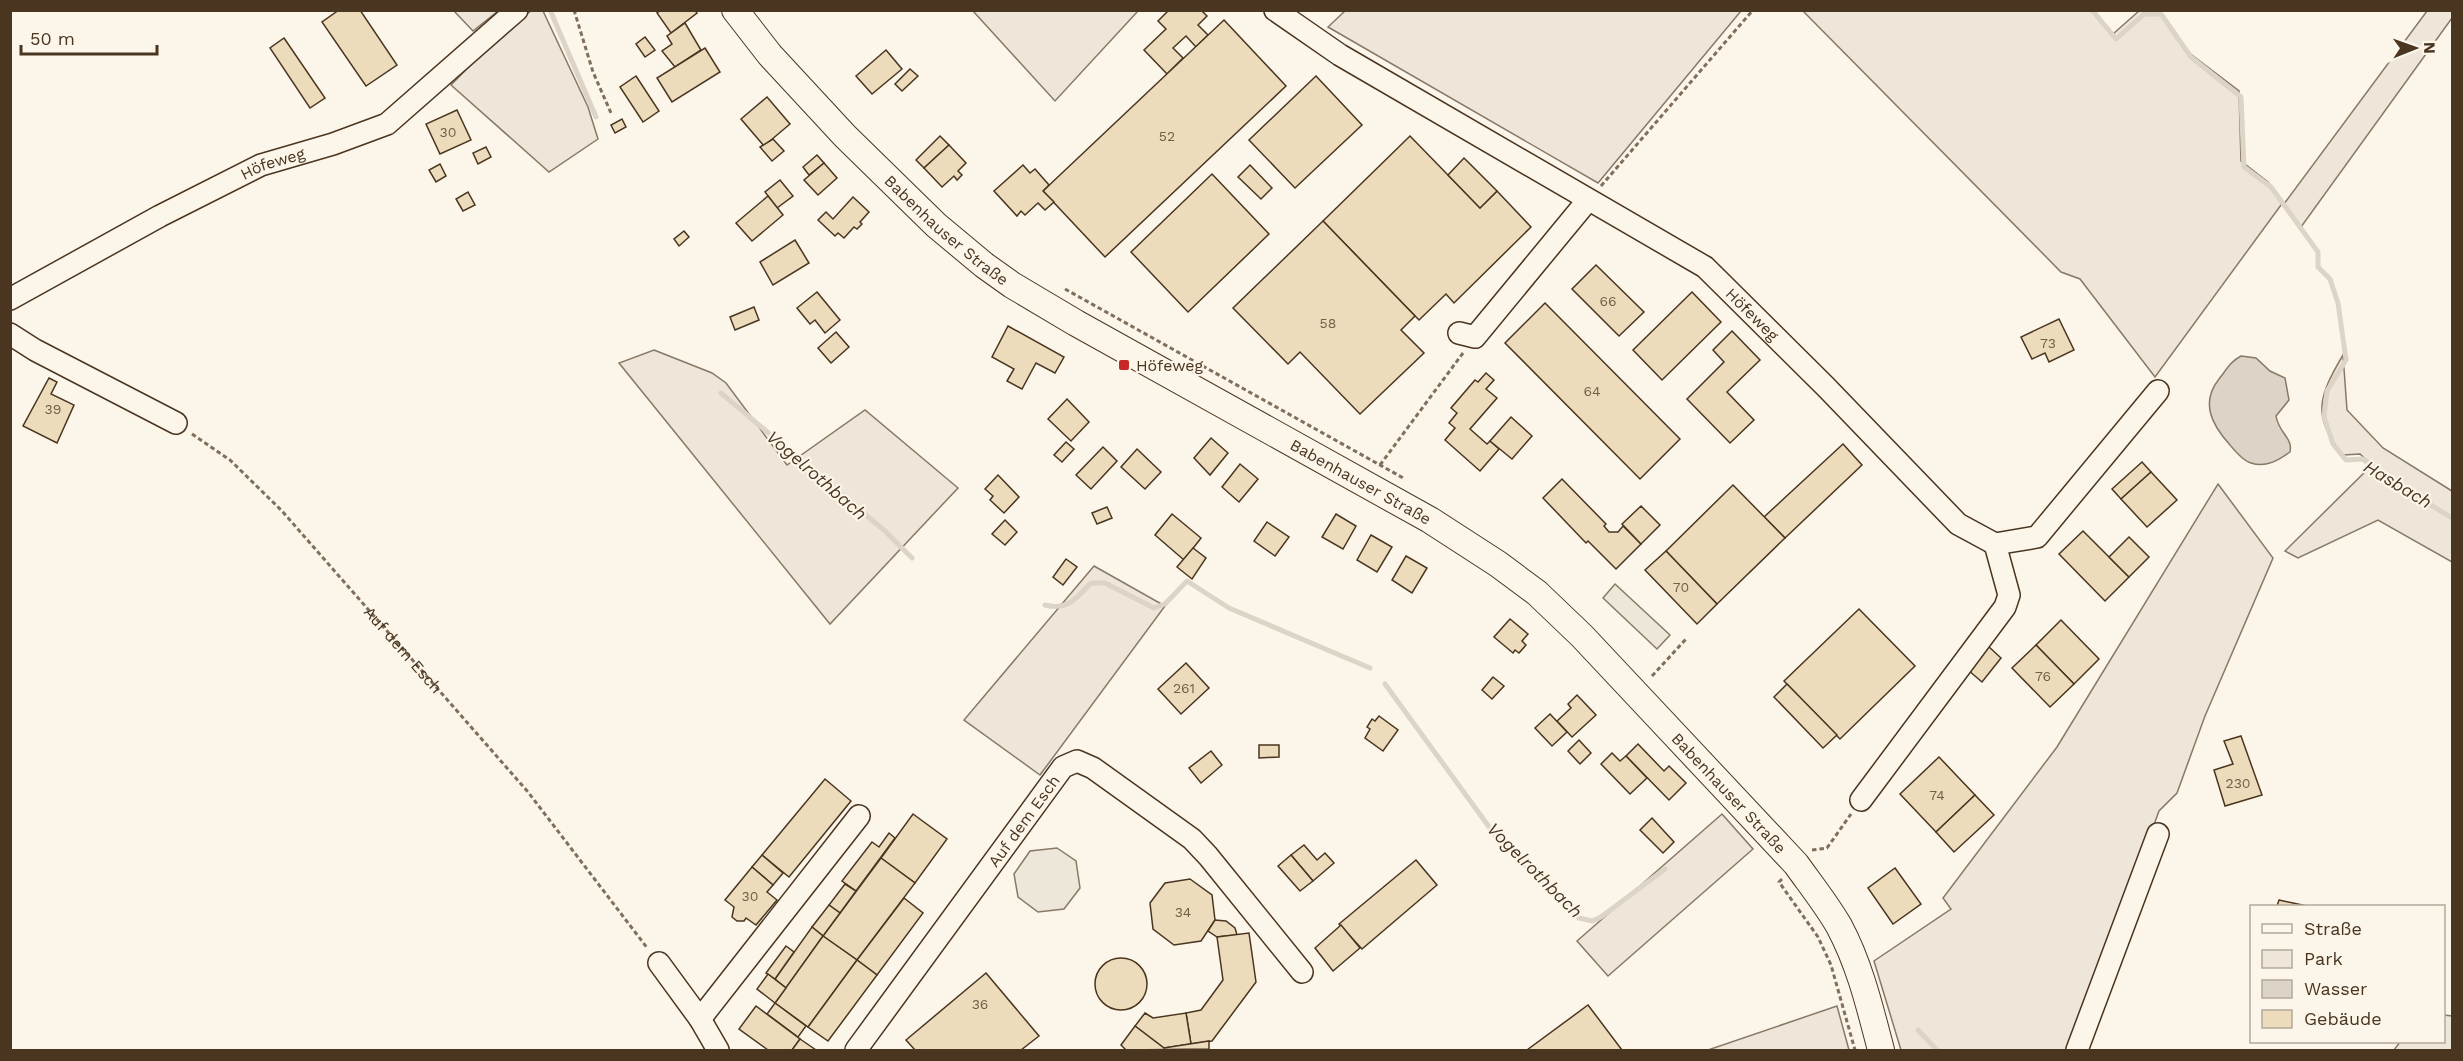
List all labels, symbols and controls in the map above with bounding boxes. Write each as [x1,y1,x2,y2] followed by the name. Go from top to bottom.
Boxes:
[21,18,158,56] scale bar
[2385,18,2445,78] north arrow
[30,28,75,49] text: 50 m
[2420,42,2439,54] text: N
[440,124,456,140] house number: 30
[1159,128,1175,144] house number: 52
[237,143,307,183] street label: Höfeweg
[881,171,1012,289] street label: Babenhauser Straße
[1722,284,1783,345] street label: Höfeweg
[1599,293,1617,309] house number: 66
[1320,315,1336,331] house number: 58
[2040,335,2056,351] house number: 73
[1136,356,1204,375] place label: Höfeweg
[1117,358,1131,372] marker: Höfeweg
[1583,383,1601,399] house number: 64
[45,401,61,417] house number: 39
[763,426,871,524] water label: Vogelrothbach
[1287,435,1435,528] street label: Babenhauser Straße
[2360,455,2436,513] water label: Hasbach
[1673,579,1689,595] house number: 70
[360,602,446,697] street label: Auf dem Esch
[2035,668,2051,684] house number: 76
[1173,680,1195,696] house number: 261
[1668,729,1790,857] street label: Babenhauser Straße
[984,771,1063,870] street label: Auf dem Esch
[2225,775,2251,791] house number: 230
[1929,787,1945,803] house number: 74
[1483,818,1587,922] water label: Vogelrothbach
[742,888,758,904] house number: 30
[1175,904,1191,920] house number: 34
[2250,905,2445,1043] legend
[2304,918,2362,939] text: Straße
[2304,948,2343,969] text: Park
[2304,978,2367,999] text: Wasser
[972,996,988,1012] house number: 36
[2304,1008,2382,1029] text: Gebäude

